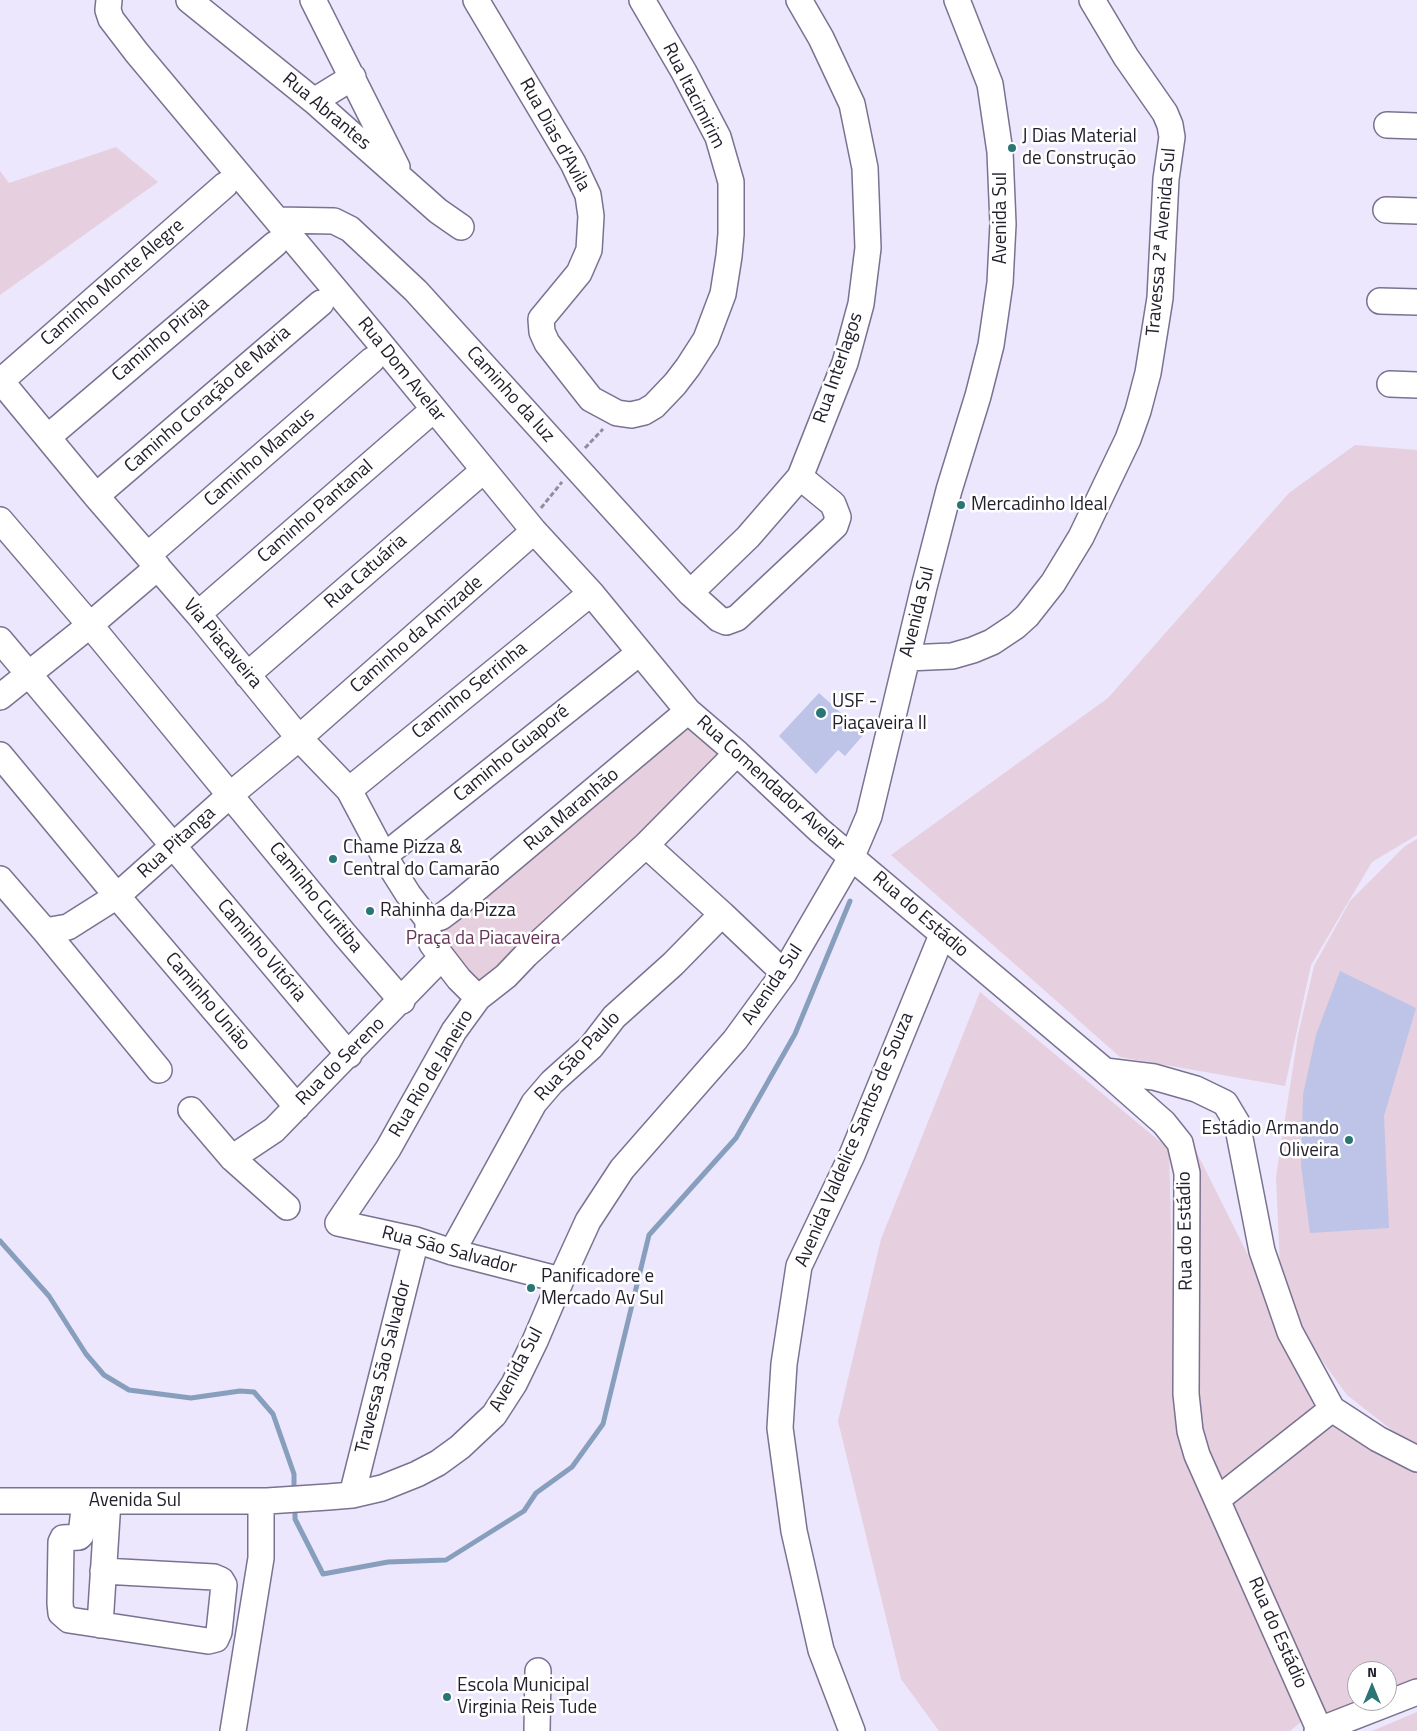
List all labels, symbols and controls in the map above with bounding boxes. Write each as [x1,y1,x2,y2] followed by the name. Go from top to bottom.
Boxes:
[657,39,729,153] street label: Rua Itacimirim
[277,69,375,155] street label: Rua Abrantes
[514,74,594,196] street label: Rua Dias d'Avila
[1022,126,1137,170] place label: J Dias Material de Construção
[1006,142,1018,154] marker: J Dias Material de Construção
[1142,147,1182,337] street label: Travessa 2ª Avenida Sul
[990,172,1012,264] street label: Avenida Sul
[37,215,189,351] street label: Caminho Monte Alegre
[108,293,214,387] street label: Caminho Piraja
[809,310,869,426] street label: Rua Interlagos
[352,313,450,427] street label: Rua Dom Avelar
[120,322,296,478] street label: Caminho Coração de Maria
[461,342,559,448] street label: Caminho da luz
[200,404,320,512] street label: Caminho Manaus
[254,456,378,568] street label: Caminho Pantanal
[971,494,1108,516] place label: Mercadinho Ideal
[955,499,967,511] marker: Mercadinho Ideal
[320,530,412,614] street label: Rua Catuária
[896,564,940,660] street label: Avenida Sul
[346,571,488,699] street label: Caminho da Amizade
[178,594,266,694] street label: Via Piacaveira
[408,638,532,744] street label: Caminho Serrinha
[832,691,927,735] place label: USF - Piaçaveira II
[450,701,574,807] street label: Caminho Guaporé
[814,706,828,720] marker: USF - Piaçaveira II
[691,711,849,857] street label: Rua Comendador Avelar
[520,764,624,856] street label: Rua Maranhão
[134,802,220,884] street label: Rua Pitanga
[343,837,500,881] place label: Chame Pizza & Central do Camarão
[263,838,367,958] street label: Caminho Curitiba
[327,853,339,865] marker: Chame Pizza & Central do Camarão
[867,867,973,963] street label: Rua do Estádio
[212,895,310,1007] street label: Caminho Vitória
[380,900,516,922] place label: Rahinha da Pizza
[364,905,376,917] marker: Rahinha da Pizza
[406,928,560,950] park label: Praça da Piacaveira
[738,940,808,1030] street label: Avenida Sul
[159,948,255,1056] street label: Caminho União
[385,1006,479,1142] street label: Rua Rio de Janeiro
[531,1007,625,1107] street label: Rua São Paulo
[791,1009,919,1271] street label: Avenida Valdelice Santos de Souza
[292,1013,390,1111] street label: Rua do Sereno
[1201,1118,1339,1162] place label: Estádio Armando Oliveira
[1343,1134,1355,1146] marker: Estádio Armando Oliveira
[1174,1171,1198,1291] street label: Rua do Estádio
[379,1222,519,1280] street label: Rua São Salvador
[541,1266,664,1310] place label: Panificadore e Mercado Av Sul
[351,1278,417,1456] street label: Travessa São Salvador
[525,1282,537,1294] marker: Panificadore e Mercado Av Sul
[485,1324,549,1416] street label: Avenida Sul
[89,1490,181,1512] street label: Avenida Sul
[1242,1574,1312,1692] street label: Rua do Estádio
[1347,1661,1397,1711] north arrow
[1367,1661,1377,1682] text: N
[457,1675,597,1719] place label: Escola Municipal Virginia Reis Tude
[441,1691,453,1703] marker: Escola Municipal Virginia Reis Tude

